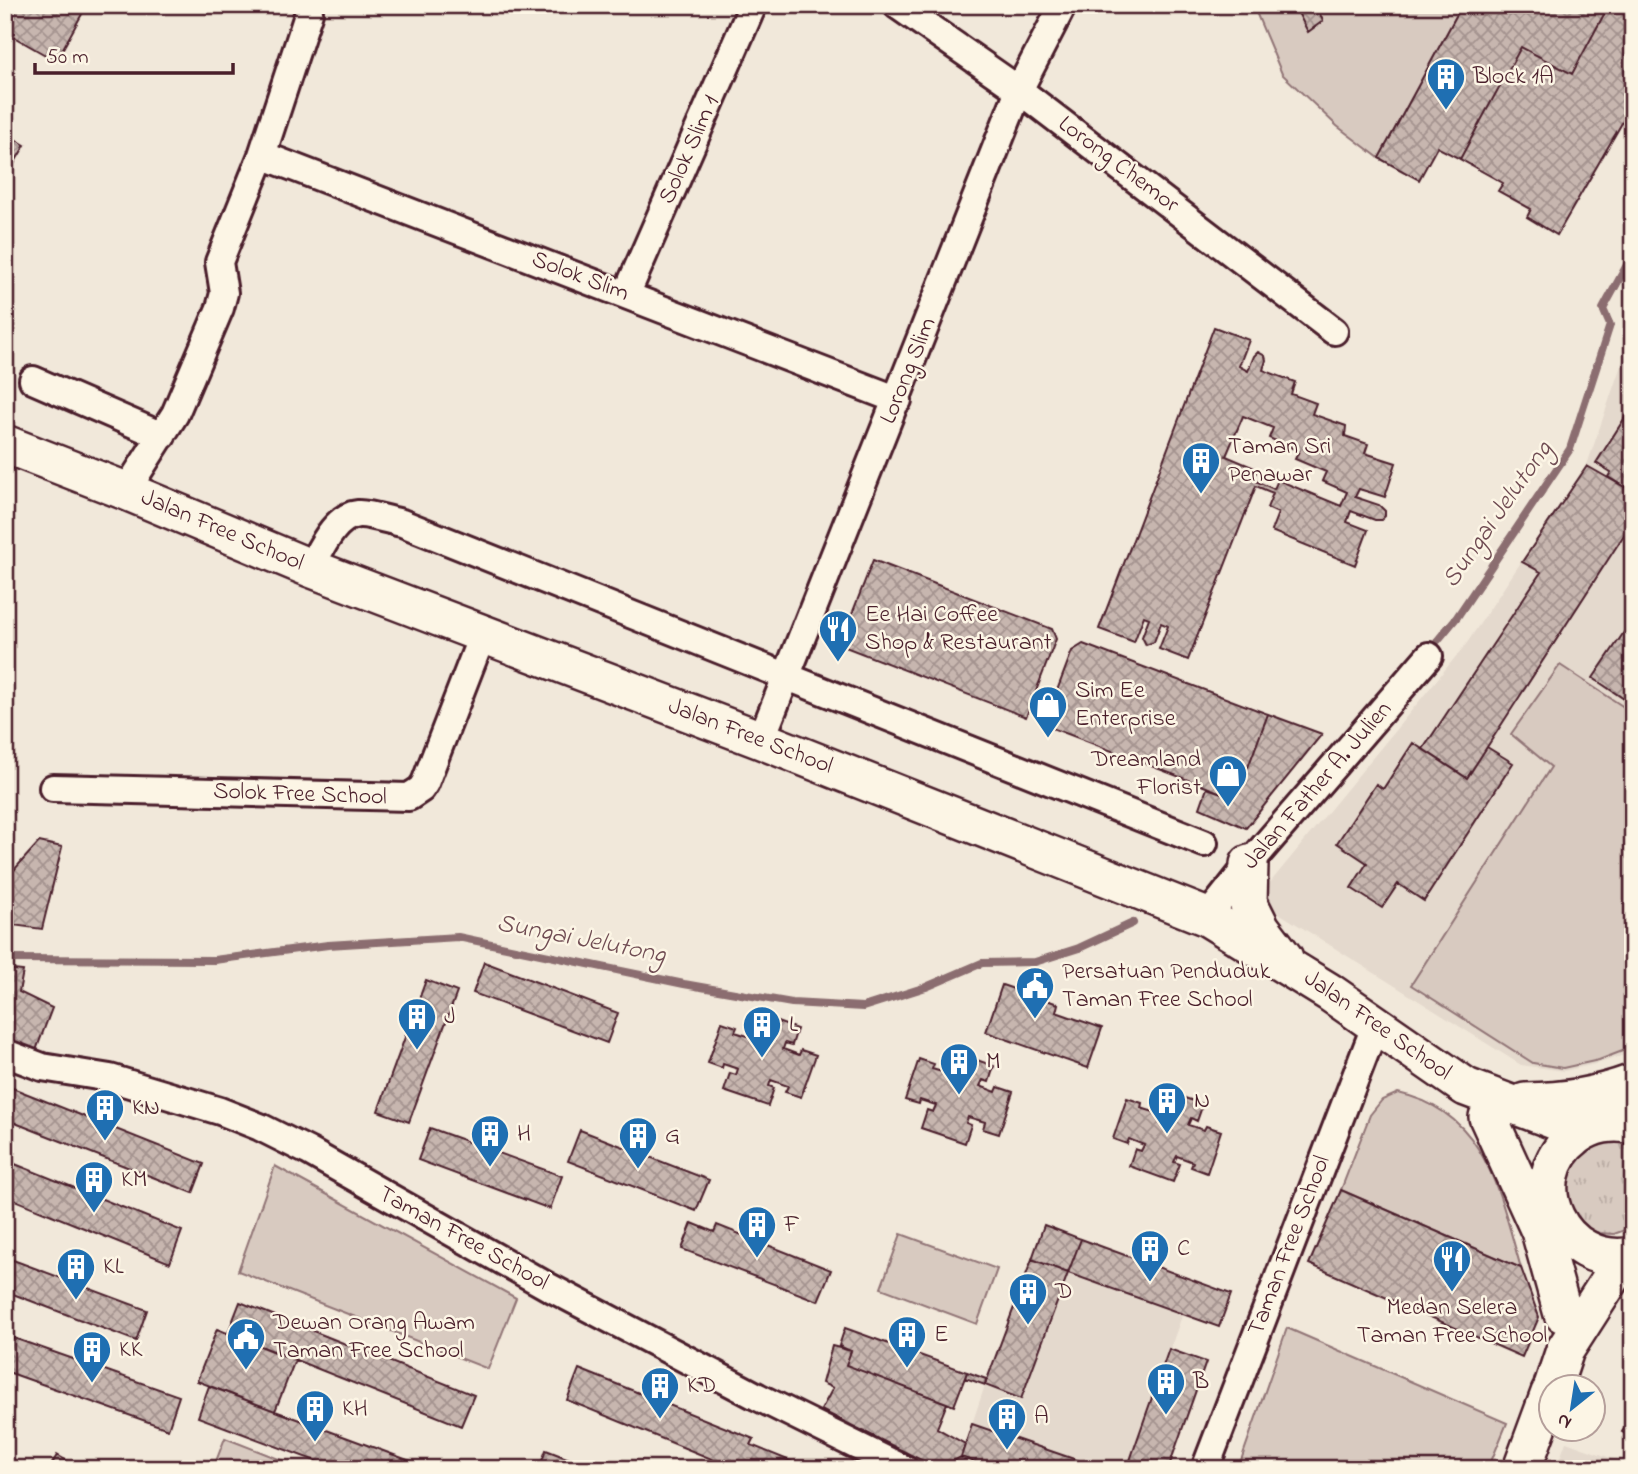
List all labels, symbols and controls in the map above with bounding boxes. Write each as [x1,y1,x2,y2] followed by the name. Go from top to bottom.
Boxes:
[35,32,233,76] scale bar
[46,43,89,73] text: 50 m
[1425,56,1467,111] building icon: Block 1A
[1472,60,1554,95] place label: Block 1A
[651,90,730,210] street label: Solok Slim 1
[1050,108,1186,223] street label: Lorong Chemor
[526,242,634,312] street label: Solok Slim
[872,312,946,430] street label: Lorong Slim
[1228,430,1331,493] place label: Taman Sri Penawar
[1433,433,1563,596] water label: Sungai Jelutong
[1180,440,1222,495] building icon: Taman Sri Penawar
[135,481,309,581] street label: Jalan Free School
[865,598,1052,661] place label: Ee Hai Coffee Shop & Restaurant
[817,608,859,663] restaurant icon: Ee Hai Coffee Shop & Restaurant
[1075,674,1176,737] place label: Sim Ee Enterprise
[1027,684,1069,739] shop icon: Sim Ee Enterprise
[663,690,837,784] street label: Jalan Free School
[1235,694,1401,878] street label: Jalan Father A. Julien
[1090,743,1201,806] place label: Dreamland Florist
[1207,753,1249,808] shop icon: Dreamland Florist
[213,774,387,816] street label: Solok Free School
[493,905,670,975] water label: Sungai Jelutong
[1062,955,1271,1018] place label: Persatuan Penduduk Taman Free School
[1296,962,1458,1090] street label: Jalan Free School
[1014,965,1056,1020] public building icon: Persatuan Penduduk Taman Free School
[396,996,438,1051] building icon: J
[444,1000,456,1035] place label: J
[741,1004,783,1059] building icon: L
[789,1008,798,1043] place label: L
[938,1041,980,1096] building icon: M
[986,1045,1001,1080] place label: M
[1146,1080,1188,1135] building icon: N
[1194,1084,1210,1119] place label: N
[84,1087,126,1142] building icon: KN
[132,1091,160,1126] place label: KN
[469,1113,511,1168] building icon: H
[617,1115,659,1170] building icon: G
[517,1117,531,1152] place label: H
[665,1119,680,1154] place label: G
[1240,1151,1340,1341] street label: Taman Free School
[73,1159,115,1214] building icon: KM
[121,1163,147,1198] place label: KM
[371,1178,555,1300] street label: Taman Free School
[736,1204,778,1259] building icon: F
[783,1208,800,1243] place label: F
[1129,1228,1171,1283] building icon: C
[1177,1232,1190,1267] place label: C
[1431,1238,1473,1293] restaurant icon: Medan Selera Taman Free School
[55,1246,97,1301] building icon: KL
[103,1250,124,1285] place label: KL
[1007,1271,1049,1326] building icon: D
[1054,1275,1073,1310] place label: D
[1357,1291,1547,1354] place label: Medan Selera Taman Free School
[272,1306,475,1369] place label: Dewan Orang Awam Taman Free School
[886,1314,928,1369] building icon: E
[225,1316,267,1371] public building icon: Dewan Orang Awam Taman Free School
[934,1318,949,1353] place label: E
[71,1329,113,1384] building icon: KK
[119,1333,143,1368] place label: KK
[1145,1361,1187,1416] building icon: B
[639,1365,681,1420] building icon: KD
[1192,1365,1209,1400] place label: B
[687,1369,716,1404] place label: KD
[1536,1372,1606,1442] north arrow
[294,1388,336,1443] building icon: KH
[342,1392,368,1427] place label: KH
[986,1396,1028,1451] building icon: A
[1034,1400,1049,1435] place label: A
[1552,1406,1577,1435] text: N

